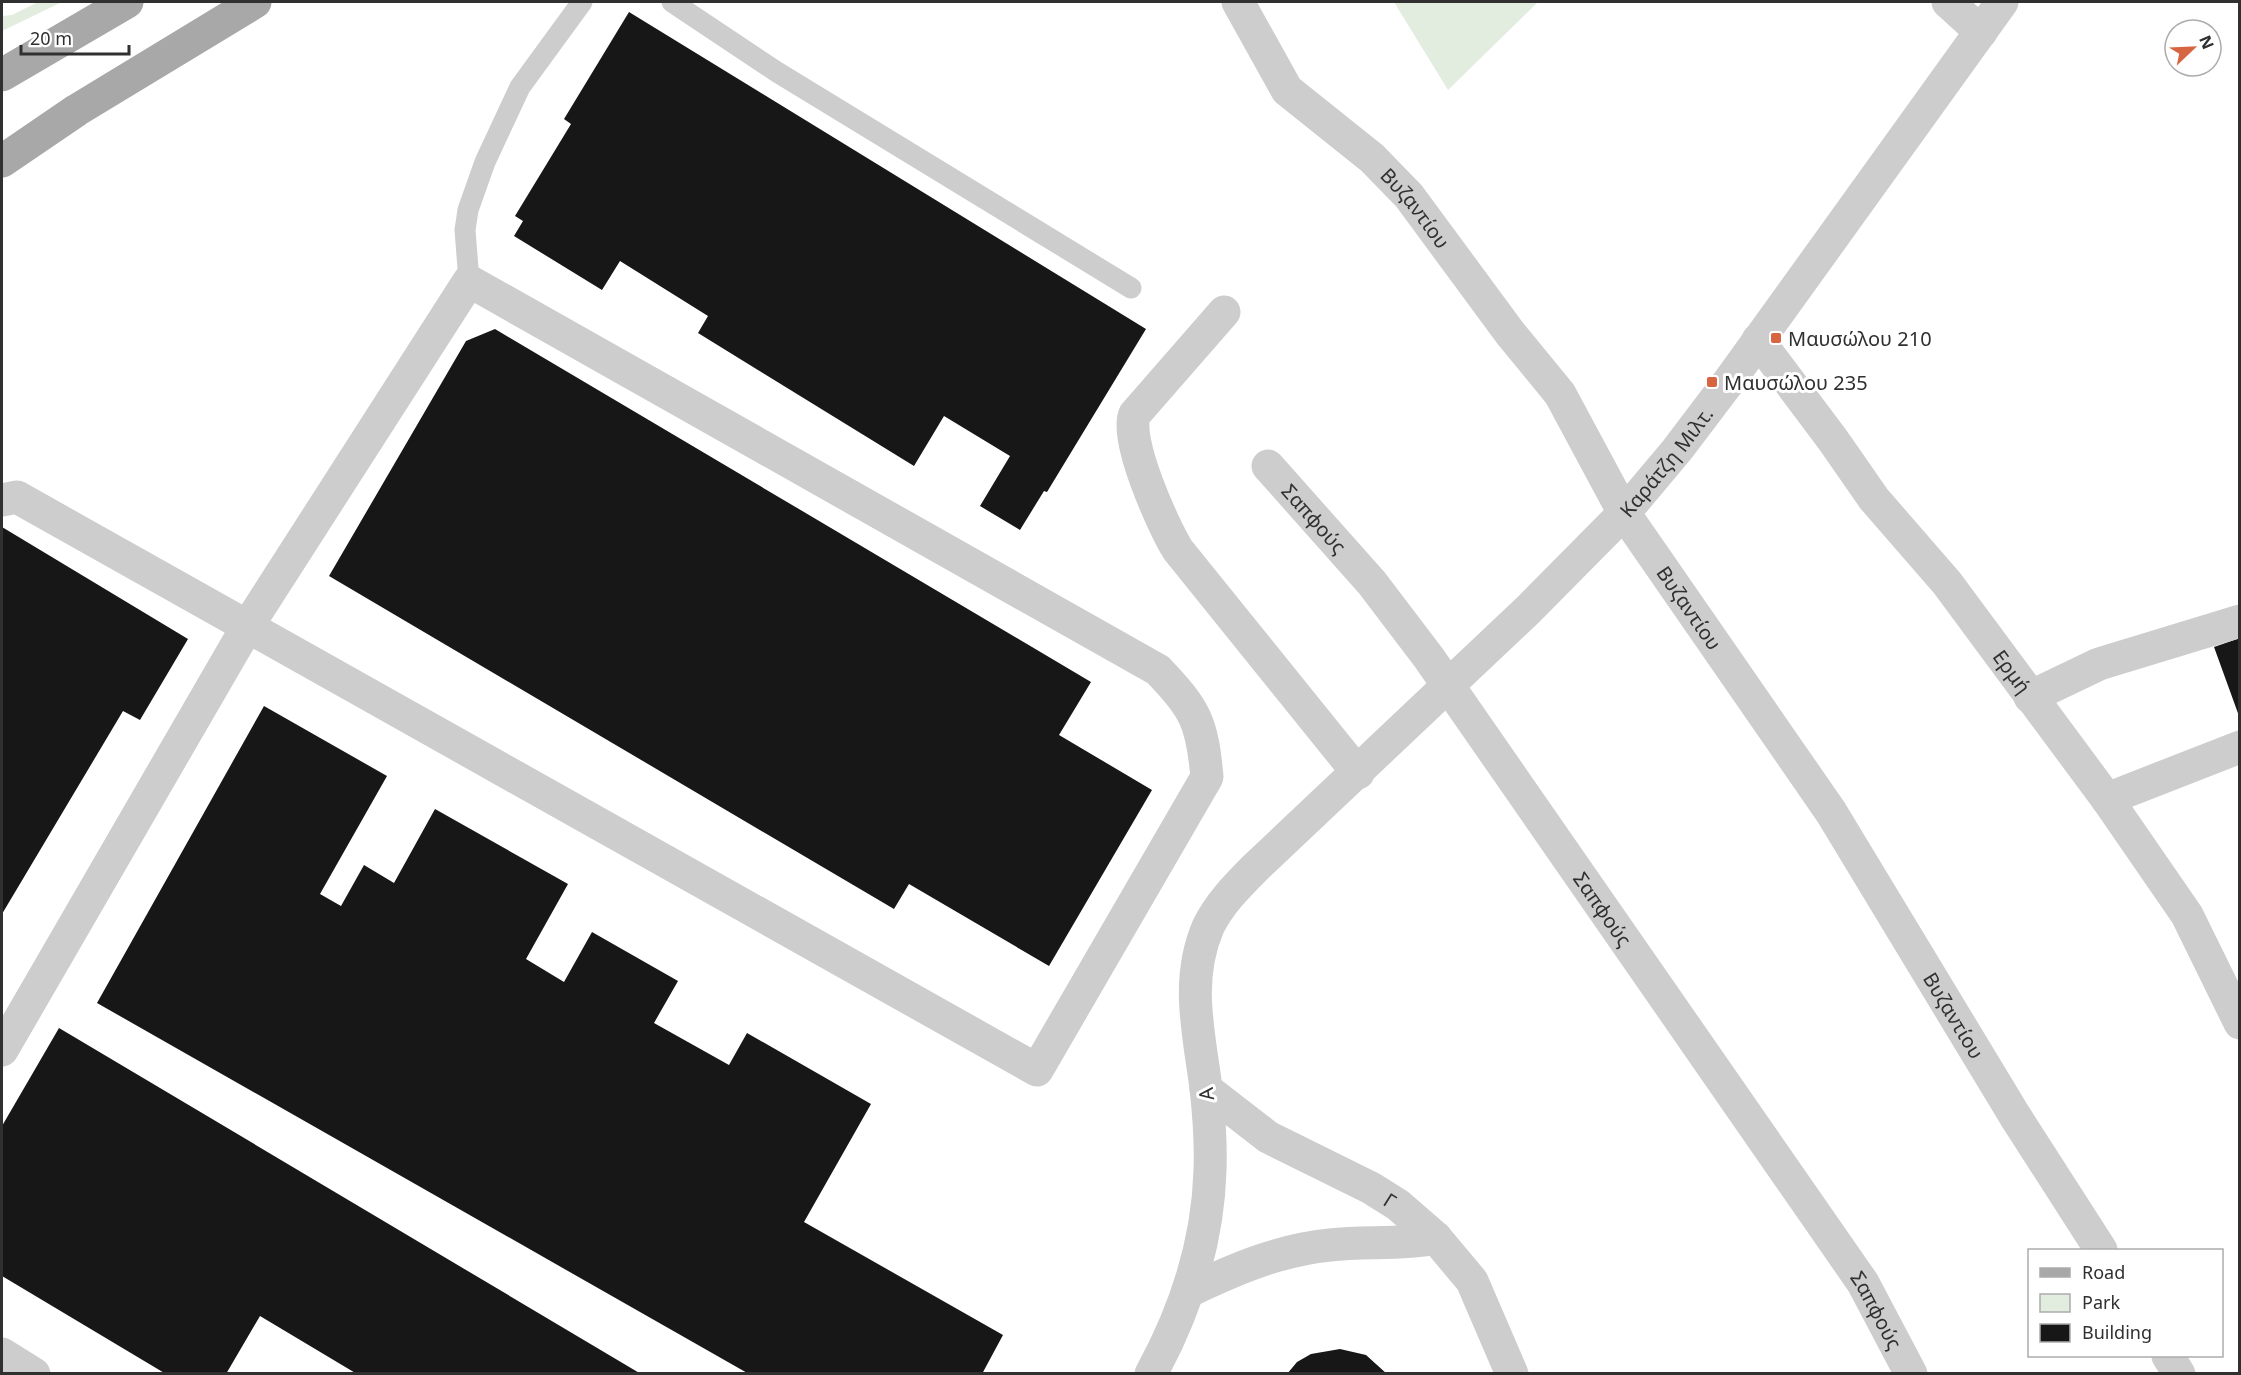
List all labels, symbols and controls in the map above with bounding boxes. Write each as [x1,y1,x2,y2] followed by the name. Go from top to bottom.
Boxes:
[21,18,129,56] scale bar
[2163,18,2223,78] north arrow
[30,26,72,50] text: 20 m
[2194,32,2219,52] text: N
[1375,162,1456,254] street label: Βυζαντίου
[1788,325,1932,352] place label: Μαυσώλου 210
[1769,331,1783,345] marker: Μαυσώλου 210
[1724,369,1868,396] place label: Μαυσώλου 235
[1705,375,1719,389] marker: Μαυσώλου 235
[1613,401,1719,523] street label: Καράτζη Μιλτ.
[1276,478,1353,559] street label: Σαπφούς
[1651,560,1728,655] street label: Βυζαντίου
[1987,644,2037,699] street label: Ερμή
[1568,866,1639,952] street label: Σαπφούς
[1917,967,1991,1063] street label: Βυζαντίου
[1192,1086,1220,1102] street label: Α
[1379,1186,1402,1214] street label: Γ
[2028,1249,2223,1357] legend
[2082,1260,2125,1284] text: Road
[1845,1265,1909,1354] street label: Σαπφούς
[2082,1290,2120,1314] text: Park
[2082,1320,2152,1344] text: Building

